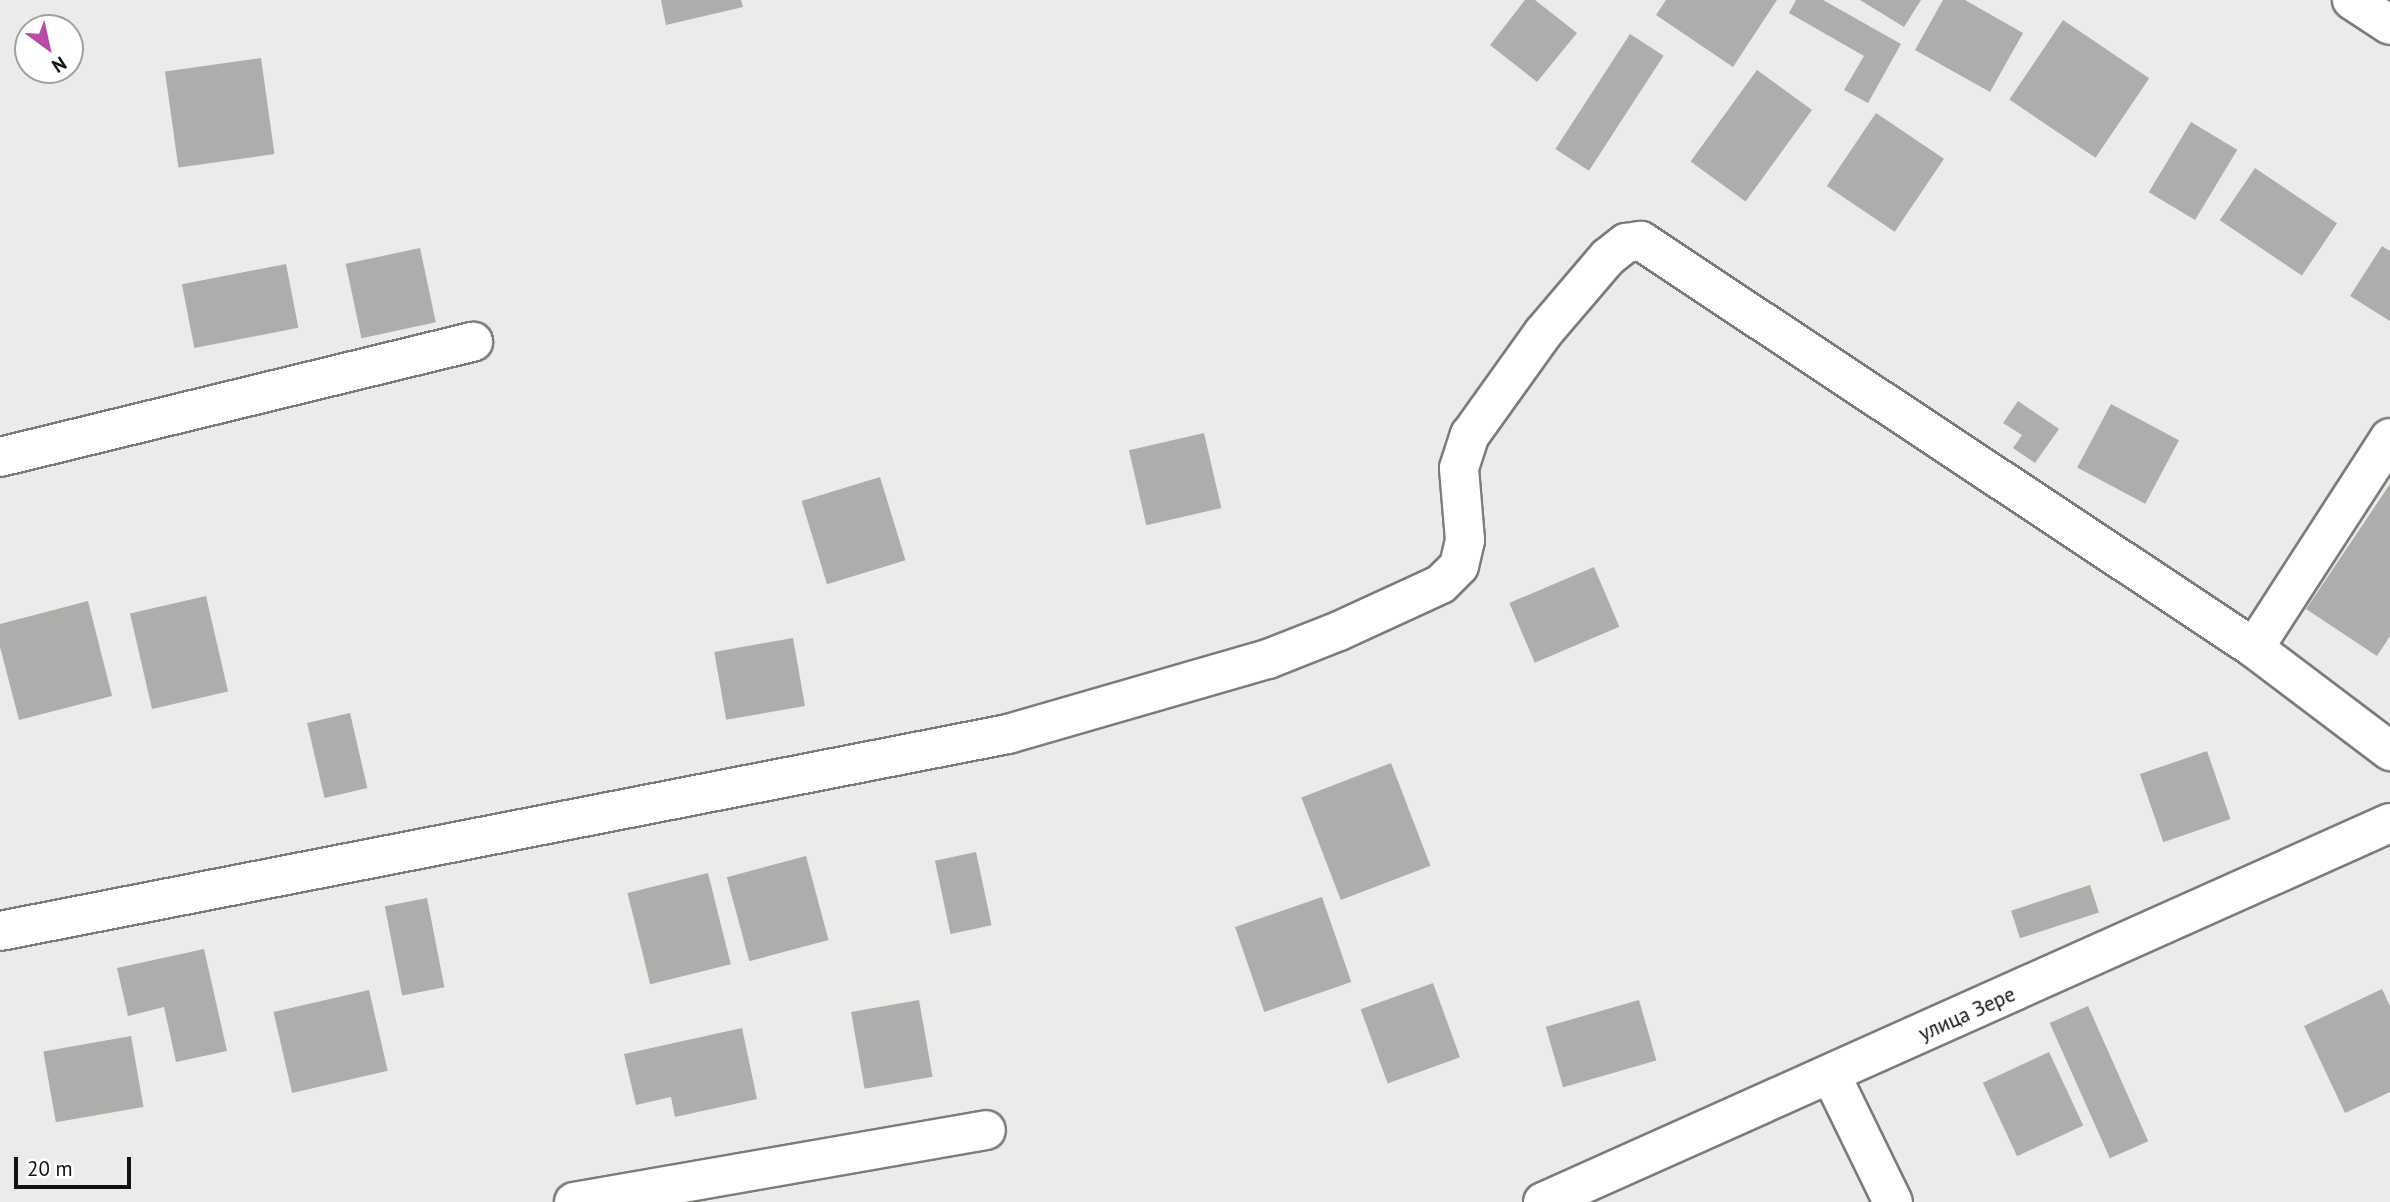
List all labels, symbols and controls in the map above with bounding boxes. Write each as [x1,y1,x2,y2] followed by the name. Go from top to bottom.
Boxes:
[14,14,84,84] north arrow
[48,51,71,78] text: N
[1915,982,2019,1046] street label: улица Зере
[18,1142,135,1186] scale bar
[27,1155,73,1182] text: 20 m

